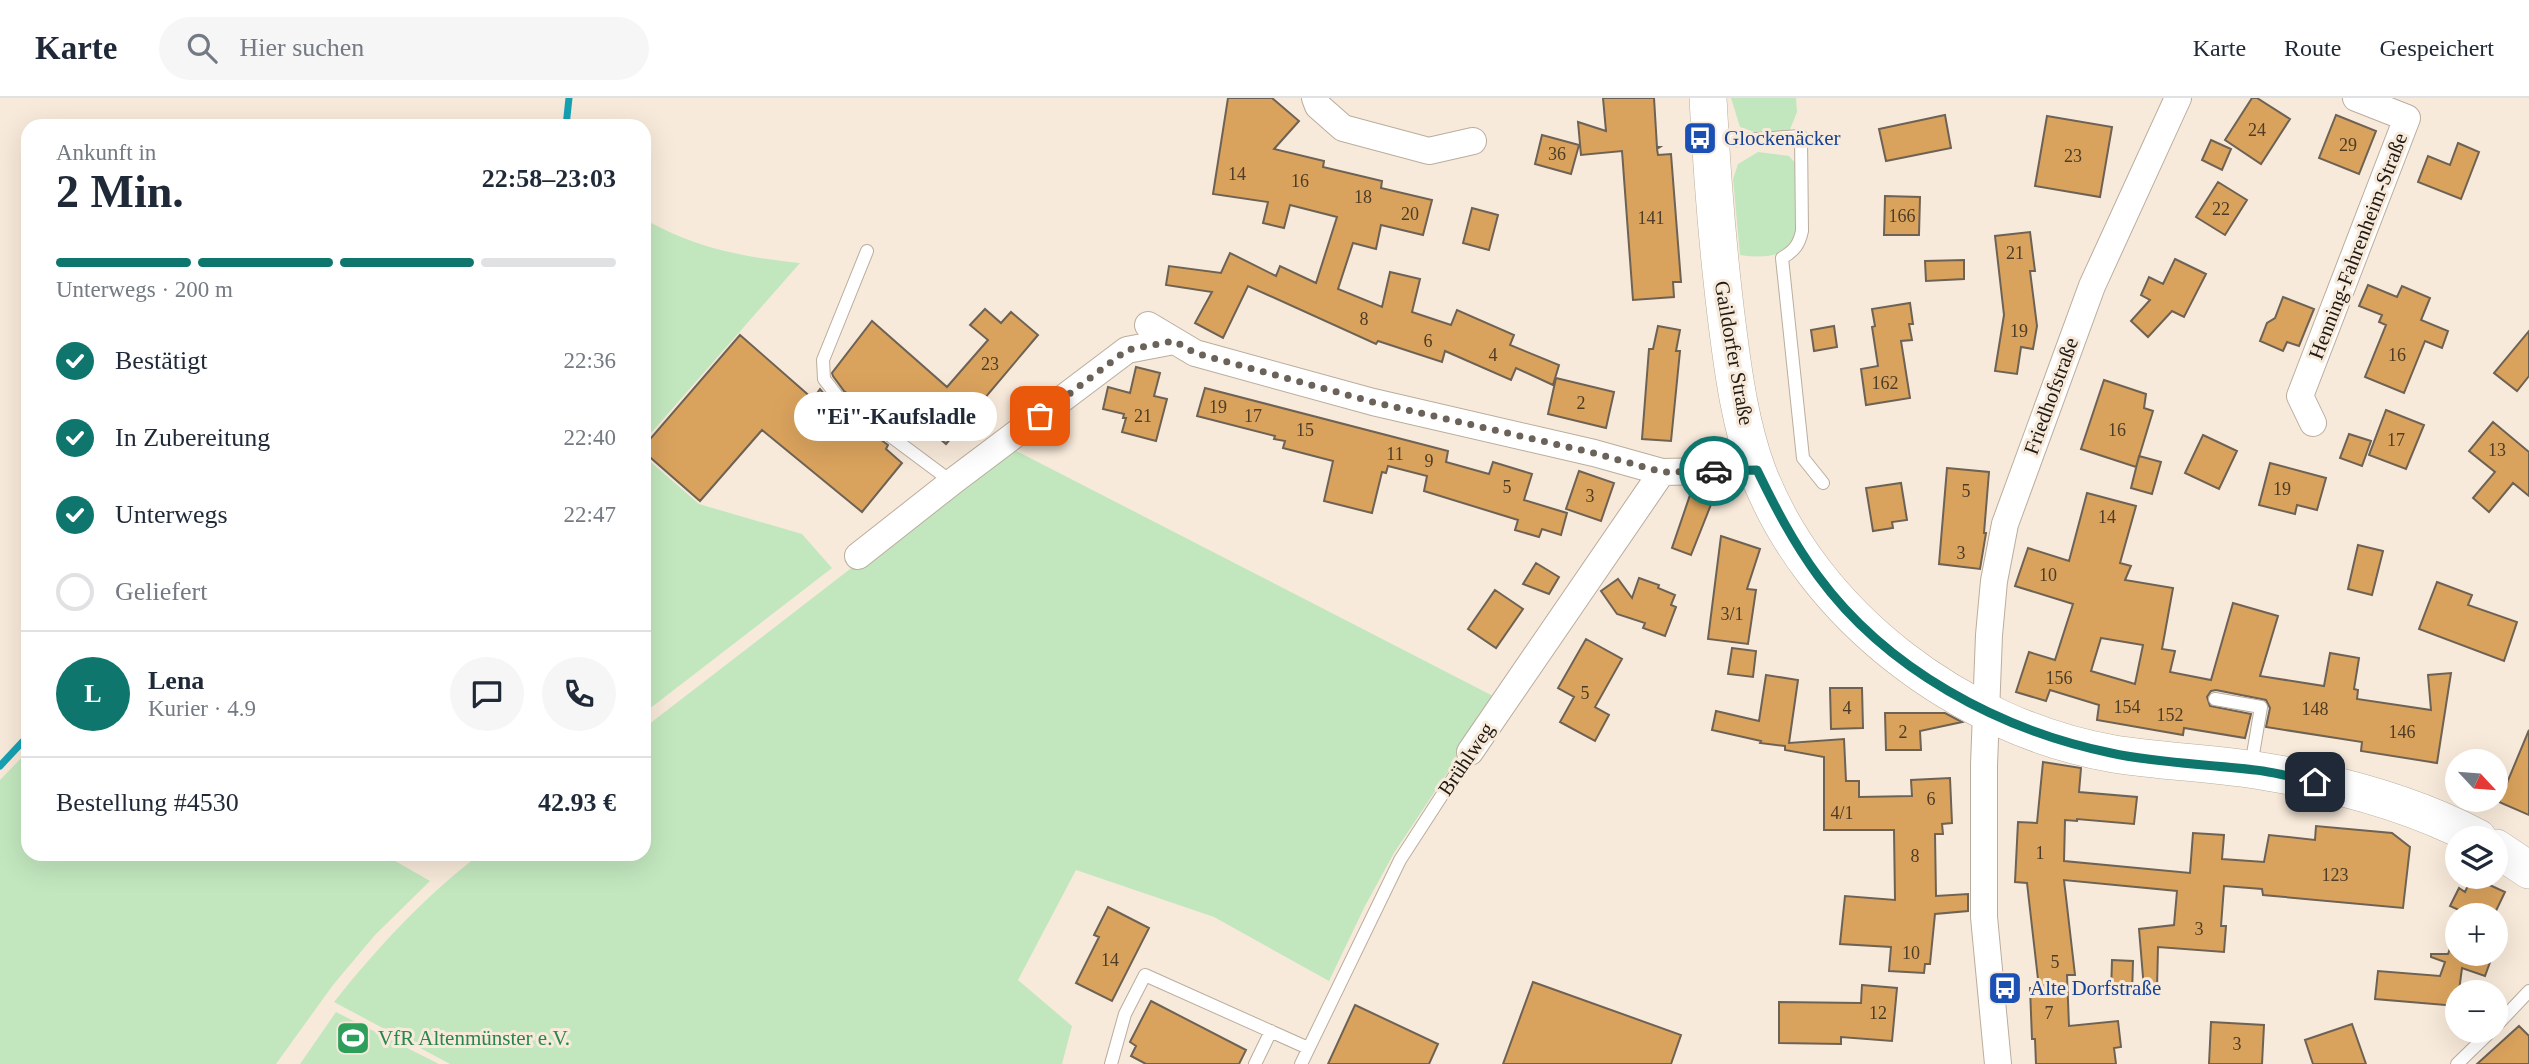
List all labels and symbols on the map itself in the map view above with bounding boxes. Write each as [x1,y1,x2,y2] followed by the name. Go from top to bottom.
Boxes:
[1681,119,1719,157] bus stop icon: Glockenäcker
[2248,120,2266,140] house number: 24
[1724,126,1841,150] place label: Glockenäcker
[2304,130,2412,362] street label: Henning-Fahrenheim-Straße
[2339,135,2357,155] house number: 29
[1548,144,1566,164] house number: 36
[2064,146,2082,166] house number: 23
[1228,164,1246,184] house number: 14
[1291,171,1309,191] house number: 16
[1354,187,1372,207] house number: 18
[2212,199,2230,219] house number: 22
[1401,204,1419,224] house number: 20
[1889,206,1916,226] house number: 166
[1638,208,1665,228] house number: 141
[2006,243,2024,263] house number: 21
[1709,279,1759,427] street label: Gaildorfer Straße
[1360,309,1369,329] house number: 8
[2010,321,2028,341] house number: 19
[1424,331,1433,351] house number: 6
[2019,334,2083,458] street label: Friedhofstraße
[1489,345,1498,365] house number: 4
[2388,345,2406,365] house number: 16
[981,354,999,374] house number: 23
[1872,373,1899,393] house number: 162
[1010,386,1070,446] pin
[795,392,998,440] callout: "Ei"-Kaufsladle
[1577,393,1586,413] house number: 2
[1209,397,1227,417] house number: 19
[1134,406,1152,426] house number: 21
[1244,406,1262,426] house number: 17
[1296,420,1314,440] house number: 15
[2108,420,2126,440] house number: 16
[2387,430,2405,450] house number: 17
[1679,436,1749,506] courier
[2488,440,2506,460] house number: 13
[1386,444,1404,464] house number: 11
[1425,451,1434,471] house number: 9
[1503,477,1512,497] house number: 5
[2273,479,2291,499] house number: 19
[1962,481,1971,501] house number: 5
[1586,486,1595,506] house number: 3
[2098,507,2116,527] house number: 14
[1957,543,1966,563] house number: 3
[2039,565,2057,585] house number: 10
[1720,604,1744,624] house number: 3/1
[2046,668,2073,688] house number: 156
[1581,683,1590,703] house number: 5
[2114,697,2141,717] house number: 154
[1843,698,1852,718] house number: 4
[2302,699,2329,719] house number: 148
[2157,705,2184,725] house number: 152
[1433,718,1499,800] street label: Brühlweg
[1899,722,1908,742] house number: 2
[2389,722,2416,742] house number: 146
[2445,749,2508,812] north arrow
[2285,752,2345,812] pin
[1927,789,1936,809] house number: 6
[1830,803,1854,823] house number: 4/1
[2036,843,2045,863] house number: 1
[1911,846,1920,866] house number: 8
[2322,865,2349,885] house number: 123
[2195,919,2204,939] house number: 3
[1902,943,1920,963] house number: 10
[1101,950,1119,970] house number: 14
[2051,952,2060,972] house number: 5
[1986,969,2024,1007] bus stop icon: Alte Dorfstraße
[2030,976,2161,1000] place label: Alte Dorfstraße
[1869,1003,1887,1023] house number: 12
[2045,1003,2054,1023] house number: 7
[334,1019,372,1057] sports icon: VfR Altenmünster e.V.
[378,1026,570,1050] place label: VfR Altenmünster e.V.
[2233,1034,2242,1054] house number: 3

